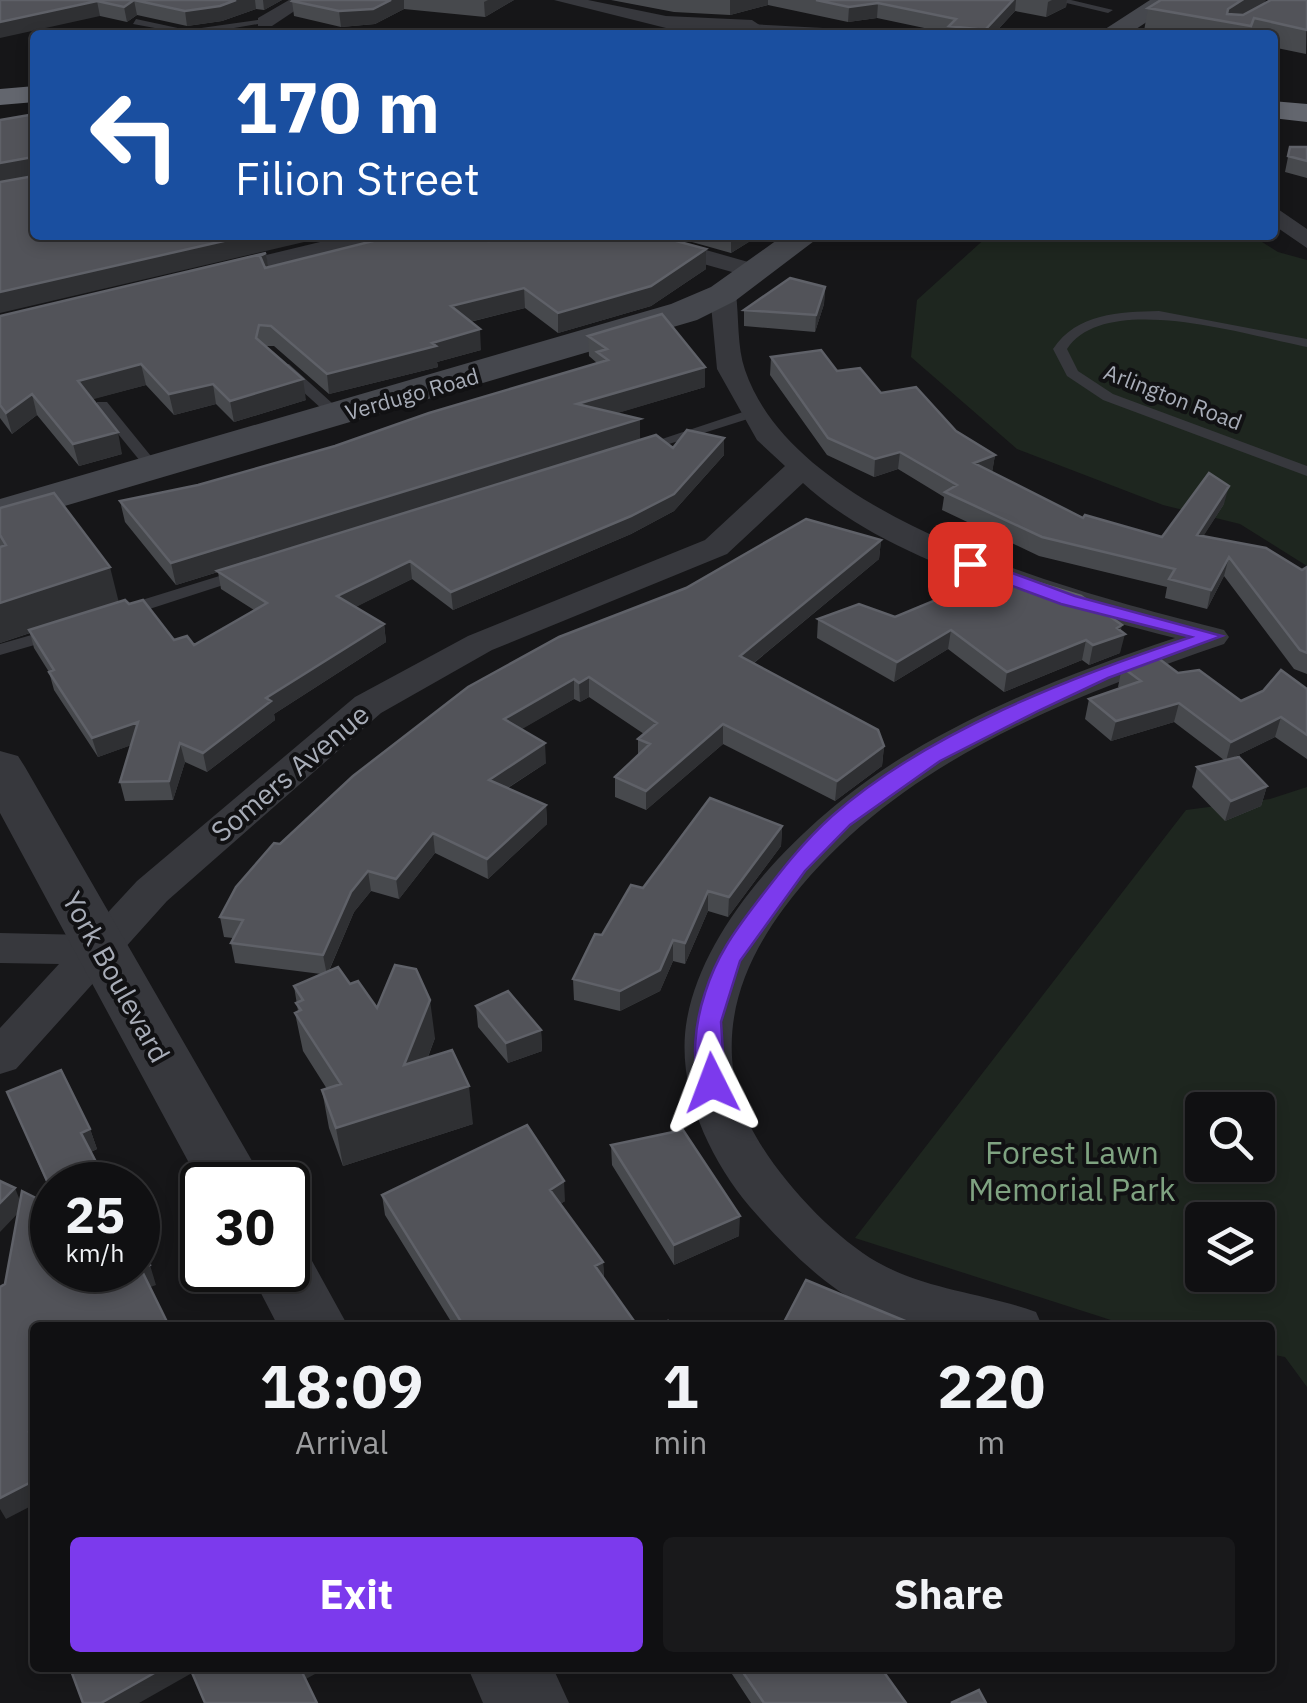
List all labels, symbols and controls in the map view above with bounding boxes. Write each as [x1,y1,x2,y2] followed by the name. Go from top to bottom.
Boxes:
[235,61,440,152] text: 170 m
[70,70,200,200] icon: left
[235,149,480,207] text: Filion Street
[1100,357,1247,436] street label: Arlington Road
[342,361,482,426] street label: Verdugo Road
[928,522,1013,607] pin
[943,537,998,592] icon: arrive
[203,696,377,850] street label: Somers Avenue
[54,885,179,1069] street label: York Boulevard
[660,1031,764,1135] position arrow
[1185,1092,1275,1292] map controls
[1185,1092,1275,1182] button: search
[968,1131,1176,1210] park label: Forest Lawn Memorial Park
[180,1162,310,1292] speed limit sign: 30
[65,1182,125,1247] text: 25
[1185,1202,1275,1292] button: layers
[66,1236,124,1269] text: km/h
[260,1346,424,1425] text: 18:09
[662,1346,698,1425] text: 1
[937,1346,1045,1425] text: 220
[295,1421,388,1463] text: Arrival
[653,1421,707,1463] text: min
[977,1421,1005,1463] text: m
[70,1537,643,1652] button: Exit
[663,1537,1235,1652] button: Share

